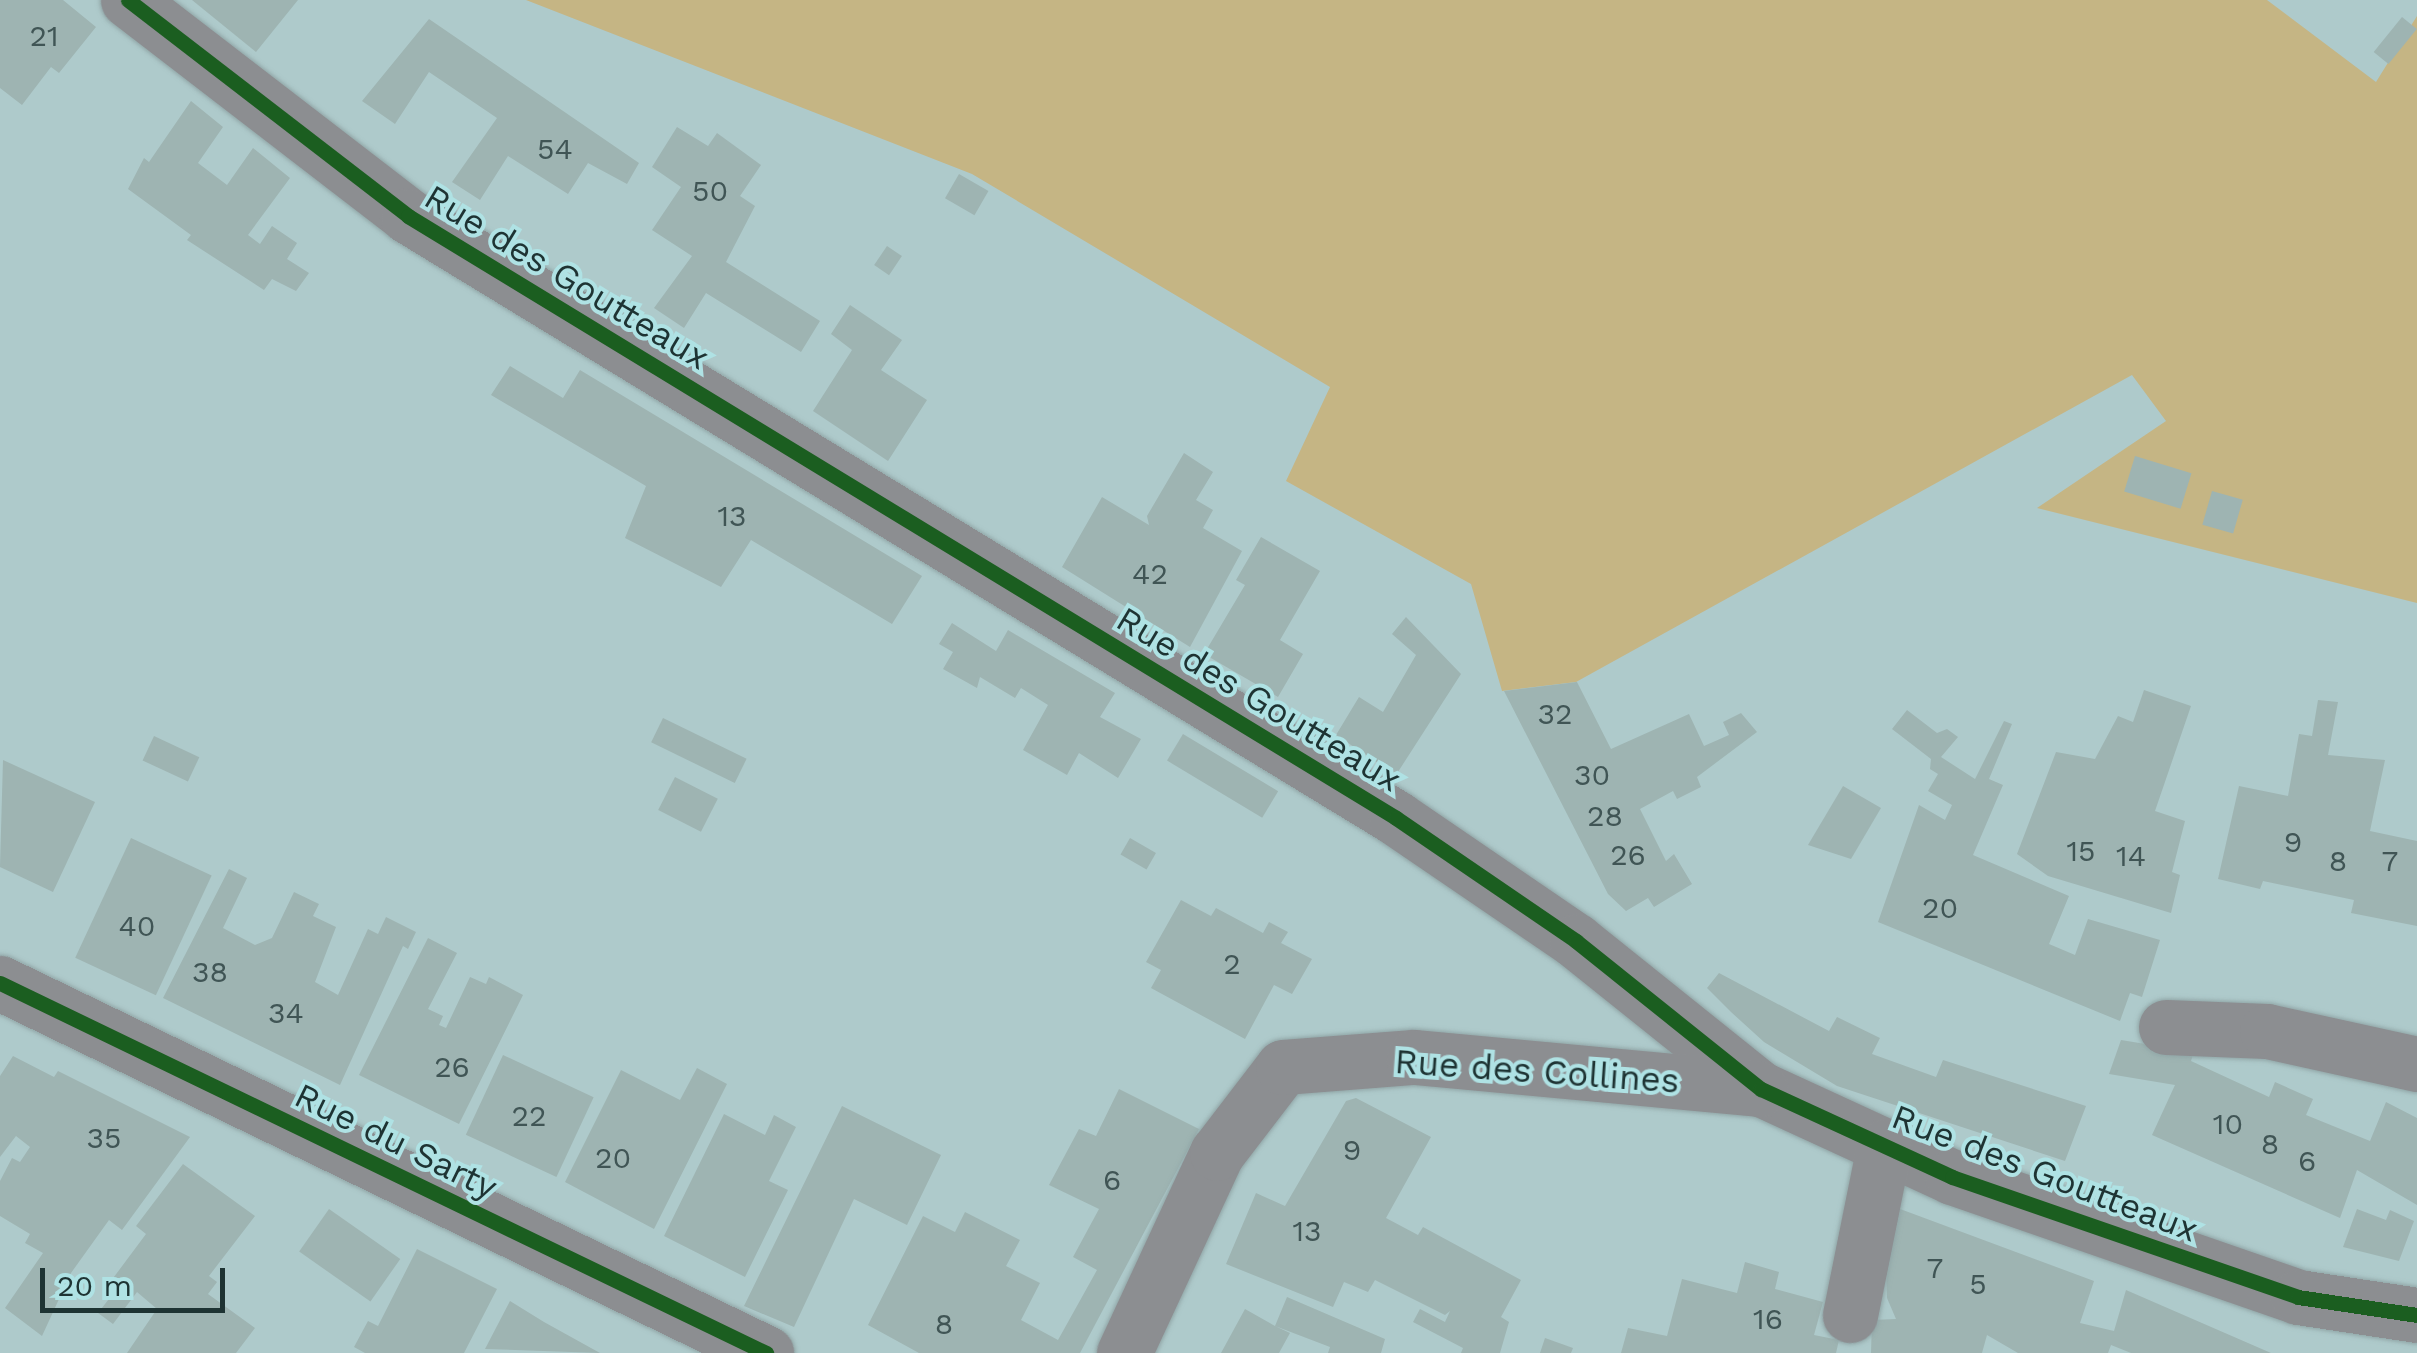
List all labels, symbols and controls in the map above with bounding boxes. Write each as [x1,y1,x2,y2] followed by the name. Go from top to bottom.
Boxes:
[29,18,59,54] house number: 21
[537,131,573,167] house number: 54
[692,173,728,209] house number: 50
[417,175,717,379] street label: Rue des Goutteaux
[717,498,747,534] house number: 13
[1132,556,1168,592] house number: 42
[1109,597,1409,801] street label: Rue des Goutteaux
[1538,696,1572,732] house number: 32
[1574,757,1610,793] house number: 30
[1587,798,1623,834] house number: 28
[2284,824,2302,860] house number: 9
[2066,833,2096,869] house number: 15
[1610,837,1646,873] house number: 26
[2116,838,2146,874] house number: 14
[2329,843,2347,879] house number: 8
[2382,843,2398,879] house number: 7
[1922,890,1958,926] house number: 20
[119,908,155,944] house number: 40
[1223,946,1241,982] house number: 2
[192,954,228,990] house number: 38
[268,995,304,1031] house number: 34
[1393,1040,1681,1102] street label: Rue des Collines
[434,1049,470,1085] house number: 26
[288,1074,504,1208] street label: Rue du Sarty
[1886,1095,2204,1251] street label: Rue des Goutteaux
[512,1098,546,1134] house number: 22
[2213,1106,2243,1142] house number: 10
[87,1120,121,1156] house number: 35
[2261,1126,2279,1162] house number: 8
[1343,1132,1361,1168] house number: 9
[595,1140,631,1176] house number: 20
[2298,1143,2316,1179] house number: 6
[1103,1162,1121,1198] house number: 6
[1292,1213,1322,1249] house number: 13
[45,1248,230,1310] scale bar
[1927,1250,1943,1286] house number: 7
[1969,1266,1987,1302] house number: 5
[57,1268,132,1303] text: 20 m
[1753,1301,1783,1337] house number: 16
[935,1306,953,1342] house number: 8

